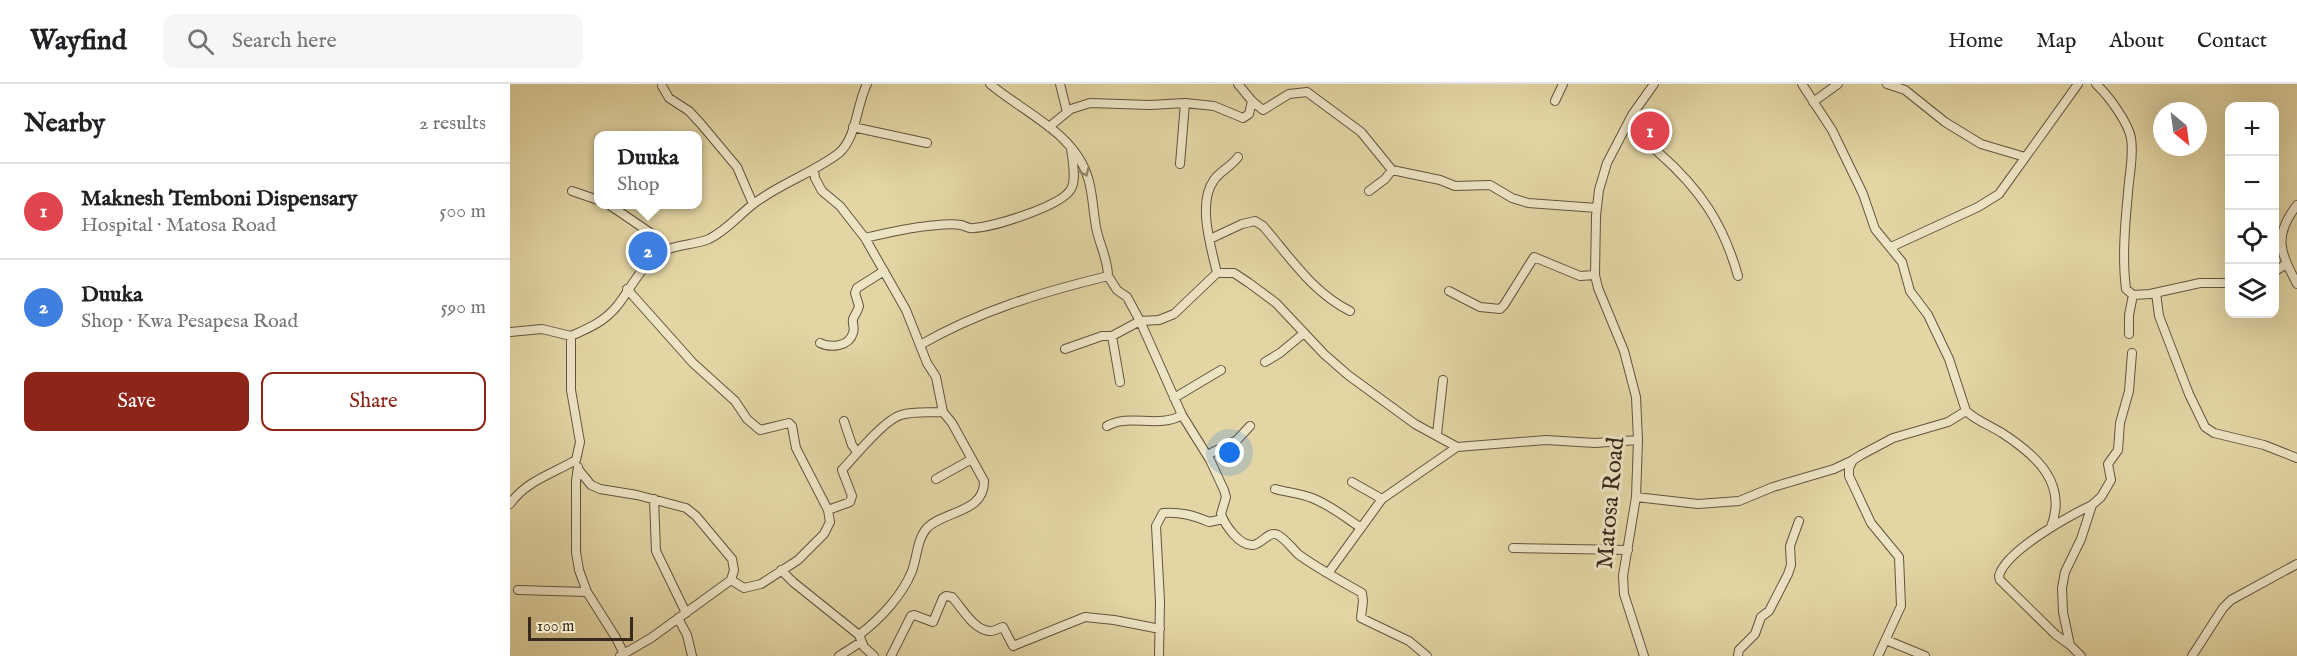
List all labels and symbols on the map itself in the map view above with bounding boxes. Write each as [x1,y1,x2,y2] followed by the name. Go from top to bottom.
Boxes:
[2153,102,2207,156] north arrow
[1630,108,1670,154] pin: 1
[1078,165,1090,176] one-way arrow
[628,228,668,274] pin: 2
[1590,436,1632,570] street label: Matosa Road
[1215,438,1244,467] your location
[528,614,633,642] scale bar

